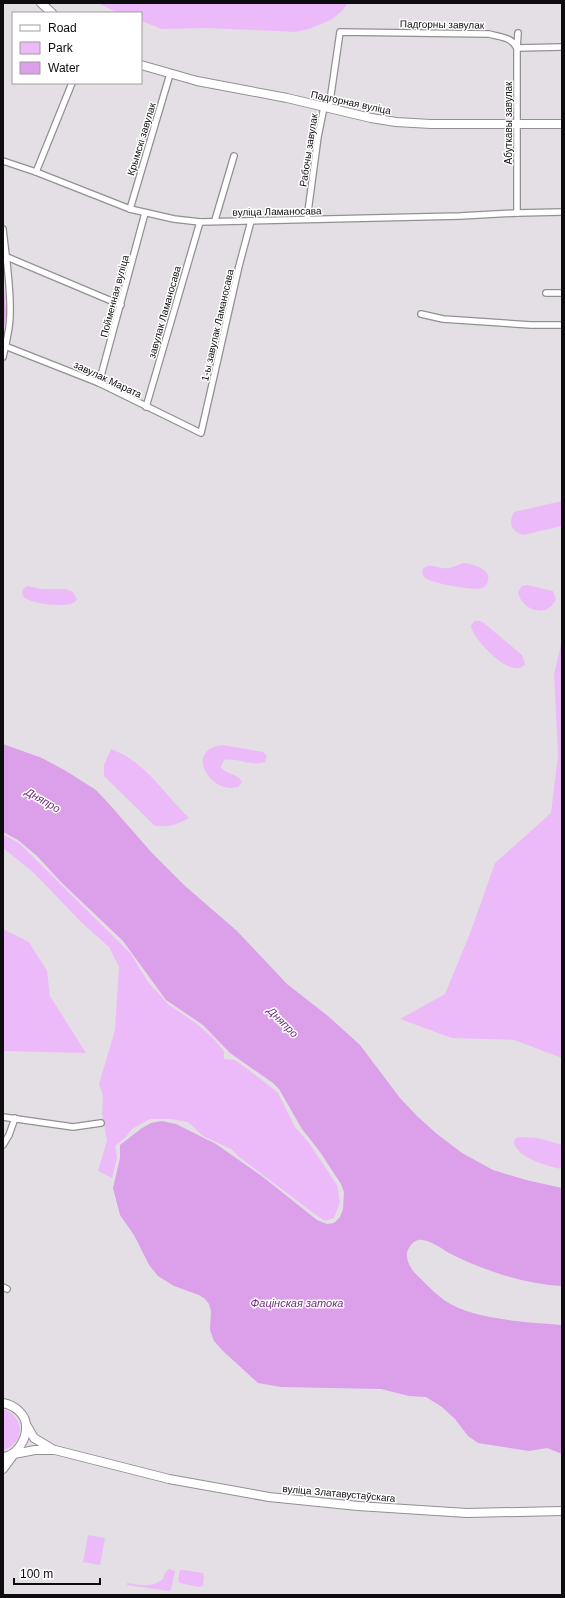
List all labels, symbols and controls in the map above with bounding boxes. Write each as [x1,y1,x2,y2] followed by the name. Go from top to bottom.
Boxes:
[12,12,142,84] legend
[400,18,485,31] street label: Падгорны завулак
[48,21,77,35] text: Road
[48,41,74,55] text: Park
[48,61,80,75] text: Water
[503,81,514,164] street label: Абуткавы завулак
[310,89,392,116] street label: Падгорная вуліца
[125,101,158,177] street label: Крымскі завулак
[297,112,320,187] street label: Рабочы завулак
[232,205,322,218] street label: вуліца Ламаносава
[98,253,131,339] street label: Пойменная вуліца
[146,264,183,360] street label: завулак Ламаносава
[199,268,236,382] street label: 1-ы завулак Ламаносава
[72,359,144,400] street label: завулак Марата
[22,784,62,815] water label: Дняпро
[264,1003,301,1040] water label: Дняпро
[251,1297,343,1309] water label: Фацінская затока
[282,1483,396,1504] street label: вуліца Златавустаўскага
[14,1560,100,1586] scale bar
[20,1567,53,1581] text: 100 m

